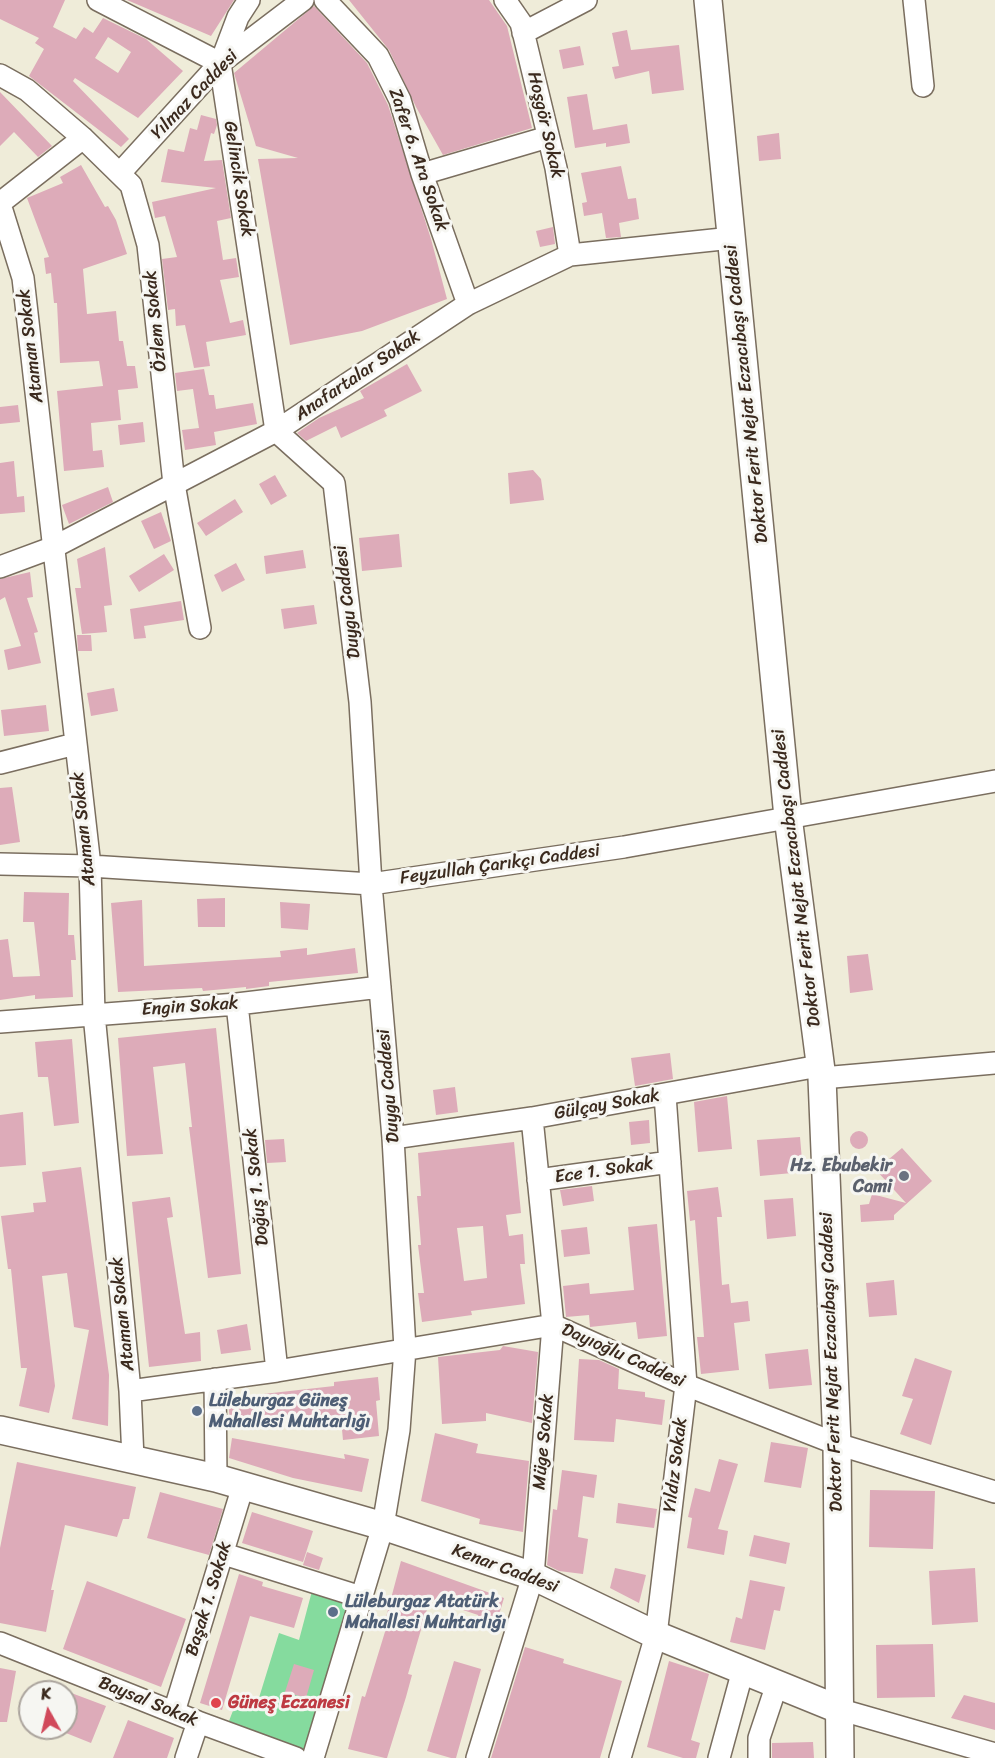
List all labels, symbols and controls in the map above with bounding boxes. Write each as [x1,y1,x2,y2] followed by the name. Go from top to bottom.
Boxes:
[147,46,243,144] street label: Yılmaz Caddesi
[522,69,568,181] street label: Hoşgör Sokak
[383,86,453,234] street label: Zafer 6. Ara Sokak
[218,120,258,238] street label: Gelincik Sokak
[721,244,773,544] street label: Doktor Ferit Nejat Eczacıbaşı Caddesi
[140,269,172,373] street label: Özlem Sokak
[13,288,49,404] street label: Ataman Sokak
[291,326,425,426] street label: Anafartalar Sokak
[330,544,366,660] street label: Duygu Caddesi
[768,728,826,1028] street label: Doktor Ferit Nejat Eczacıbaşı Caddesi
[67,771,101,887] street label: Ataman Sokak
[399,840,601,890] street label: Feyzullah Çarıkçı Caddesi
[141,993,239,1021] street label: Engin Sokak
[373,1028,405,1144] street label: Duygu Caddesi
[553,1085,661,1125] street label: Gülçay Sokak
[240,1127,274,1247] street label: Doğuş 1. Sokak
[553,1153,655,1189] street label: Ece 1. Sokak
[790,1155,892,1198] place label: Hz. Ebubekir Cami
[897,1169,911,1183] marker: Hz. Ebubekir Cami
[816,1212,848,1512] street label: Doktor Ferit Nejat Eczacıbaşı Caddesi
[106,1256,140,1372] street label: Ataman Sokak
[558,1319,688,1393] street label: Dayıoğlu Caddesi
[209,1390,370,1432] place label: Lüleburgaz Güneş Mahallesi Muhtarlığı
[529,1393,559,1491] street label: Müge Sokak
[190,1404,204,1418] marker: Lüleburgaz Güneş Mahallesi Muhtarlığı
[659,1416,693,1514] street label: Yıldız Sokak
[181,1539,237,1659] street label: Başak 1. Sokak
[449,1540,561,1598] street label: Kenar Caddesi
[345,1591,506,1634] place label: Lüleburgaz Atatürk Mahallesi Muhtarlığı
[326,1605,340,1619] marker: Lüleburgaz Atatürk Mahallesi Muhtarlığı
[95,1672,201,1732] street label: Baysal Sokak
[39,1679,53,1709] text: K
[18,1680,78,1740] north arrow
[228,1692,350,1714] place label: Güneş Eczanesi
[209,1696,223,1710] marker: Güneş Eczanesi

